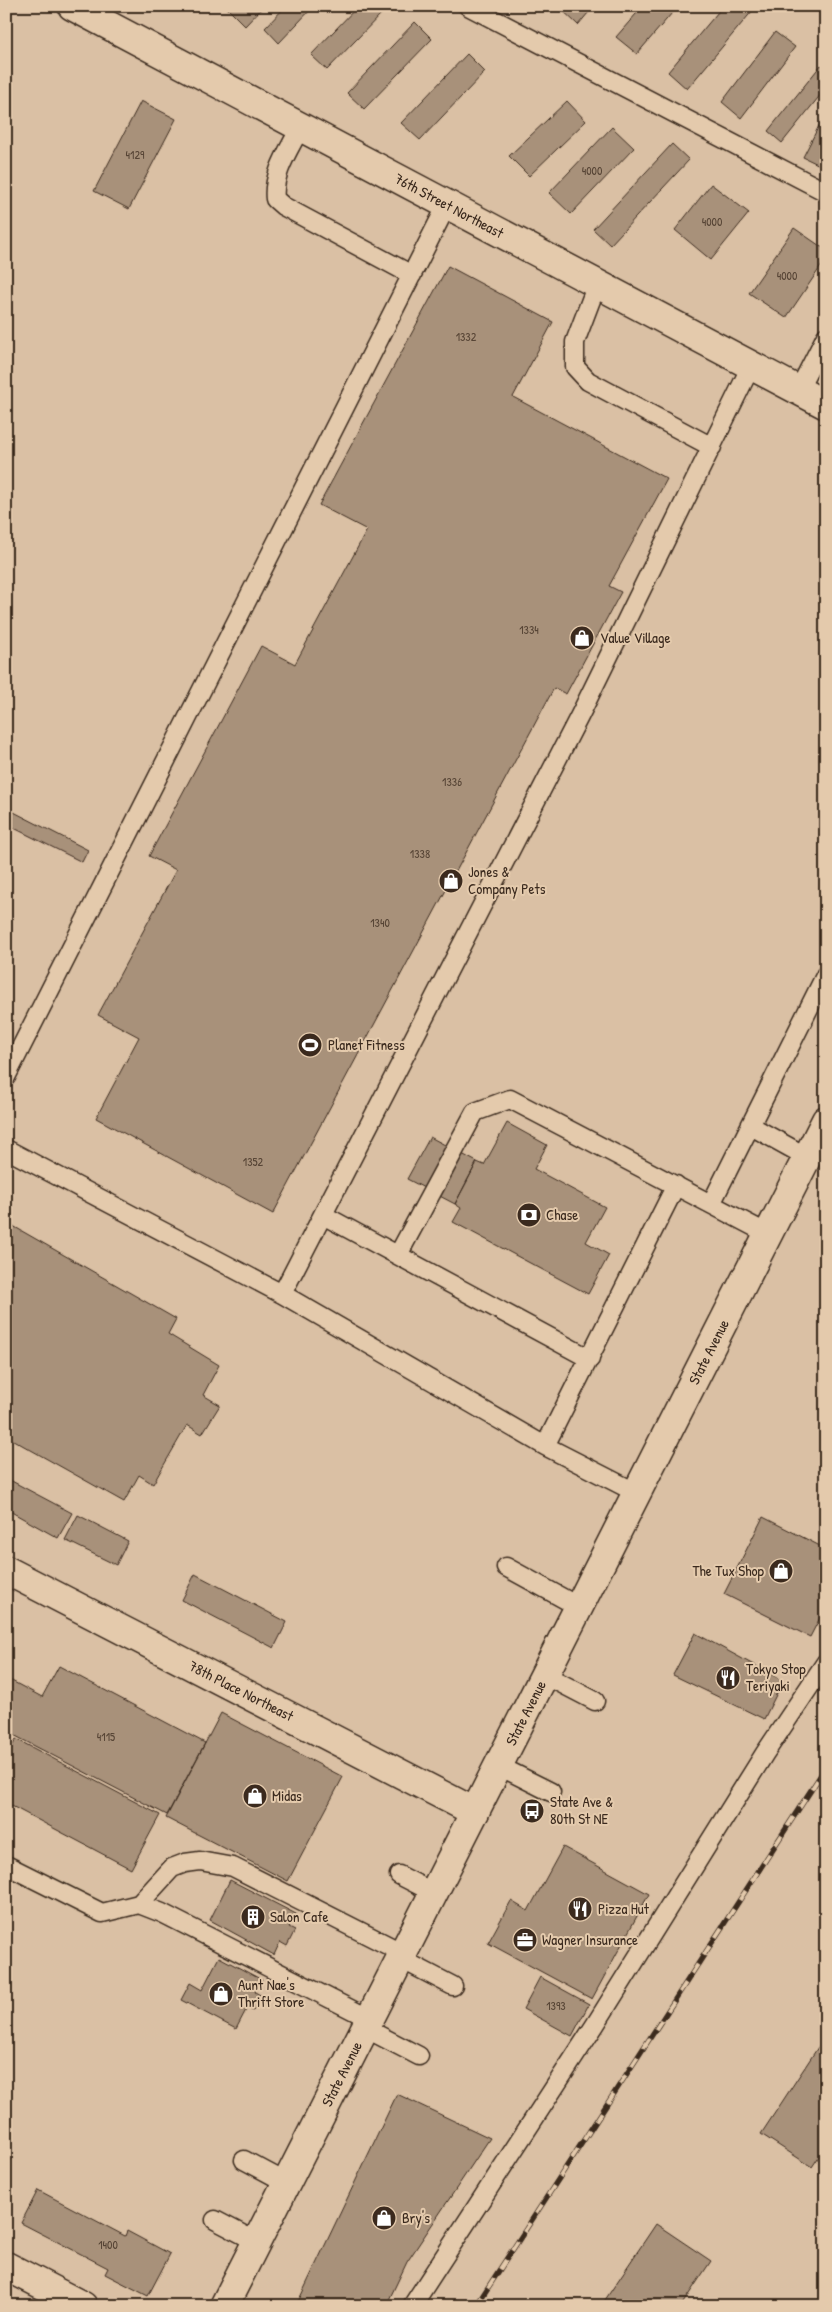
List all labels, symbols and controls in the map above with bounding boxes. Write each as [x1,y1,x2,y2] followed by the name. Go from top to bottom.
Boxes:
[126,146,145,163] house number: 4129
[582,162,602,179] house number: 4000
[391,168,508,244] street label: 76th Street Northeast
[702,213,722,230] house number: 4000
[777,267,797,284] house number: 4000
[456,328,477,345] house number: 1332
[519,621,539,638] house number: 1334
[569,625,595,651] shop icon: Value Village
[600,627,671,648] place label: Value Village
[442,773,462,790] house number: 1336
[410,845,430,862] house number: 1338
[468,861,546,899] place label: Jones & Company Pets
[438,868,464,894] shop icon: Jones & Company Pets
[370,914,390,931] house number: 1340
[297,1032,323,1058] sports icon: Planet Fitness
[328,1034,405,1055] place label: Planet Fitness
[243,1153,264,1170] house number: 1352
[516,1202,542,1228] bank icon: Chase
[546,1204,578,1225] place label: Chase
[683,1316,734,1388] street label: State Avenue
[768,1558,794,1584] shop icon: The Tux Shop
[692,1560,765,1581] place label: The Tux Shop
[185,1655,298,1726] street label: 78th Place Northeast
[746,1658,806,1696] place label: Tokyo Stop Teriyaki
[715,1665,741,1691] restaurant icon: Tokyo Stop Teriyaki
[500,1677,551,1749] street label: State Avenue
[97,1728,115,1745] house number: 4115
[242,1783,268,1809] shop icon: Midas
[272,1785,302,1806] place label: Midas
[550,1791,613,1829] place label: State Ave & 80th St NE
[519,1798,545,1824] bus stop icon: State Ave & 80th St NE
[567,1896,593,1922] restaurant icon: Pizza Hut
[598,1898,650,1919] place label: Pizza Hut
[240,1904,266,1930] building icon: Salon Cafe
[270,1906,329,1927] place label: Salon Cafe
[512,1927,538,1953] office icon: Wagner Insurance
[542,1929,638,1950] place label: Wagner Insurance
[238,1974,304,2012] place label: Aunt Nae's Thrift Store
[208,1981,234,2007] shop icon: Aunt Nae's Thrift Store
[546,1997,566,2014] house number: 1393
[316,2038,367,2110] street label: State Avenue
[371,2205,397,2231] shop icon: Bry's
[402,2207,430,2228] place label: Bry's
[98,2236,118,2253] house number: 1400

